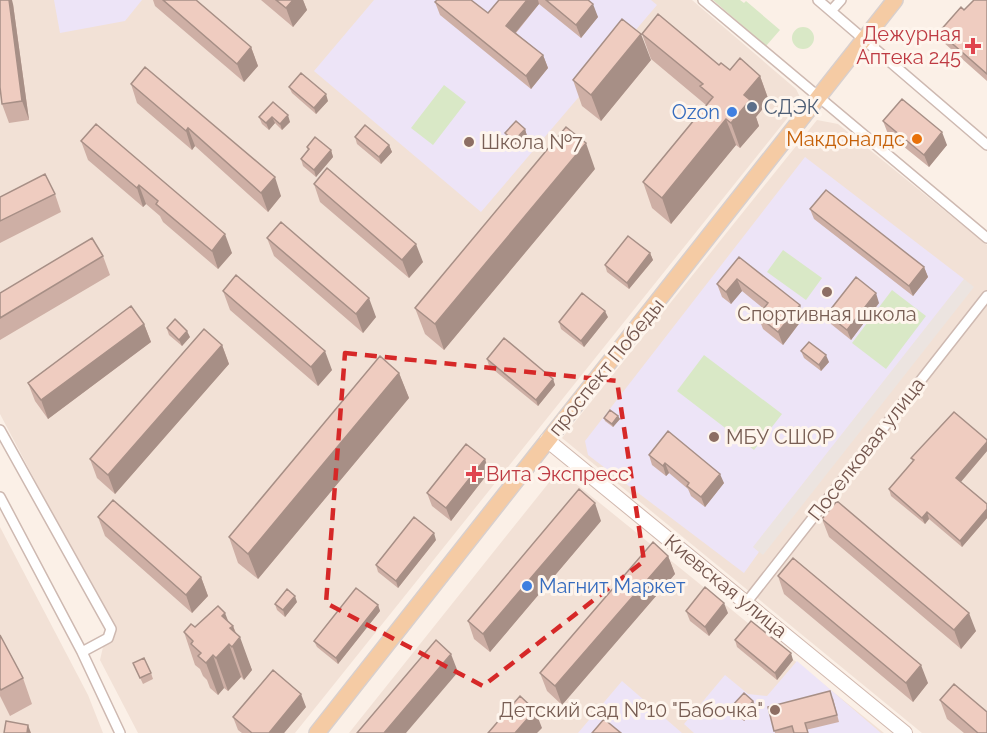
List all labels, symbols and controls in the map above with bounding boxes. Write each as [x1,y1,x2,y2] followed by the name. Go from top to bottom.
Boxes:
[856,22,961,69] place label: Дежурная Аптека 245
[966,39,980,53] marker: Дежурная Аптека 245
[764,95,820,119] place label: СДЭК
[672,100,720,124] place label: Ozon
[745,100,759,114] marker: СДЭК
[725,105,739,119] marker: Ozon
[786,127,905,151] place label: Макдоналдс
[481,130,583,154] place label: Школа №7
[910,132,924,146] marker: Макдоналдс
[462,135,476,149] marker: Школа №7
[820,285,834,299] marker: Спортивная школа
[543,293,669,441] street label: проспект Победы
[737,302,917,326] place label: Спортивная школа
[803,373,929,525] street label: Поселковая улица
[726,425,834,449] place label: МБУ СШОР
[707,430,721,444] marker: МБУ СШОР
[486,462,629,486] place label: Вита Экспресс
[467,467,481,481] marker: Вита Экспресс
[660,529,792,643] street label: Киевская улица
[539,574,686,598] place label: Магнит Маркет
[520,579,534,593] marker: Магнит Маркет
[499,698,763,722] place label: Детский сад №10 "Бабочка"
[768,703,782,717] marker: Детский сад №10 "Бабочка"

